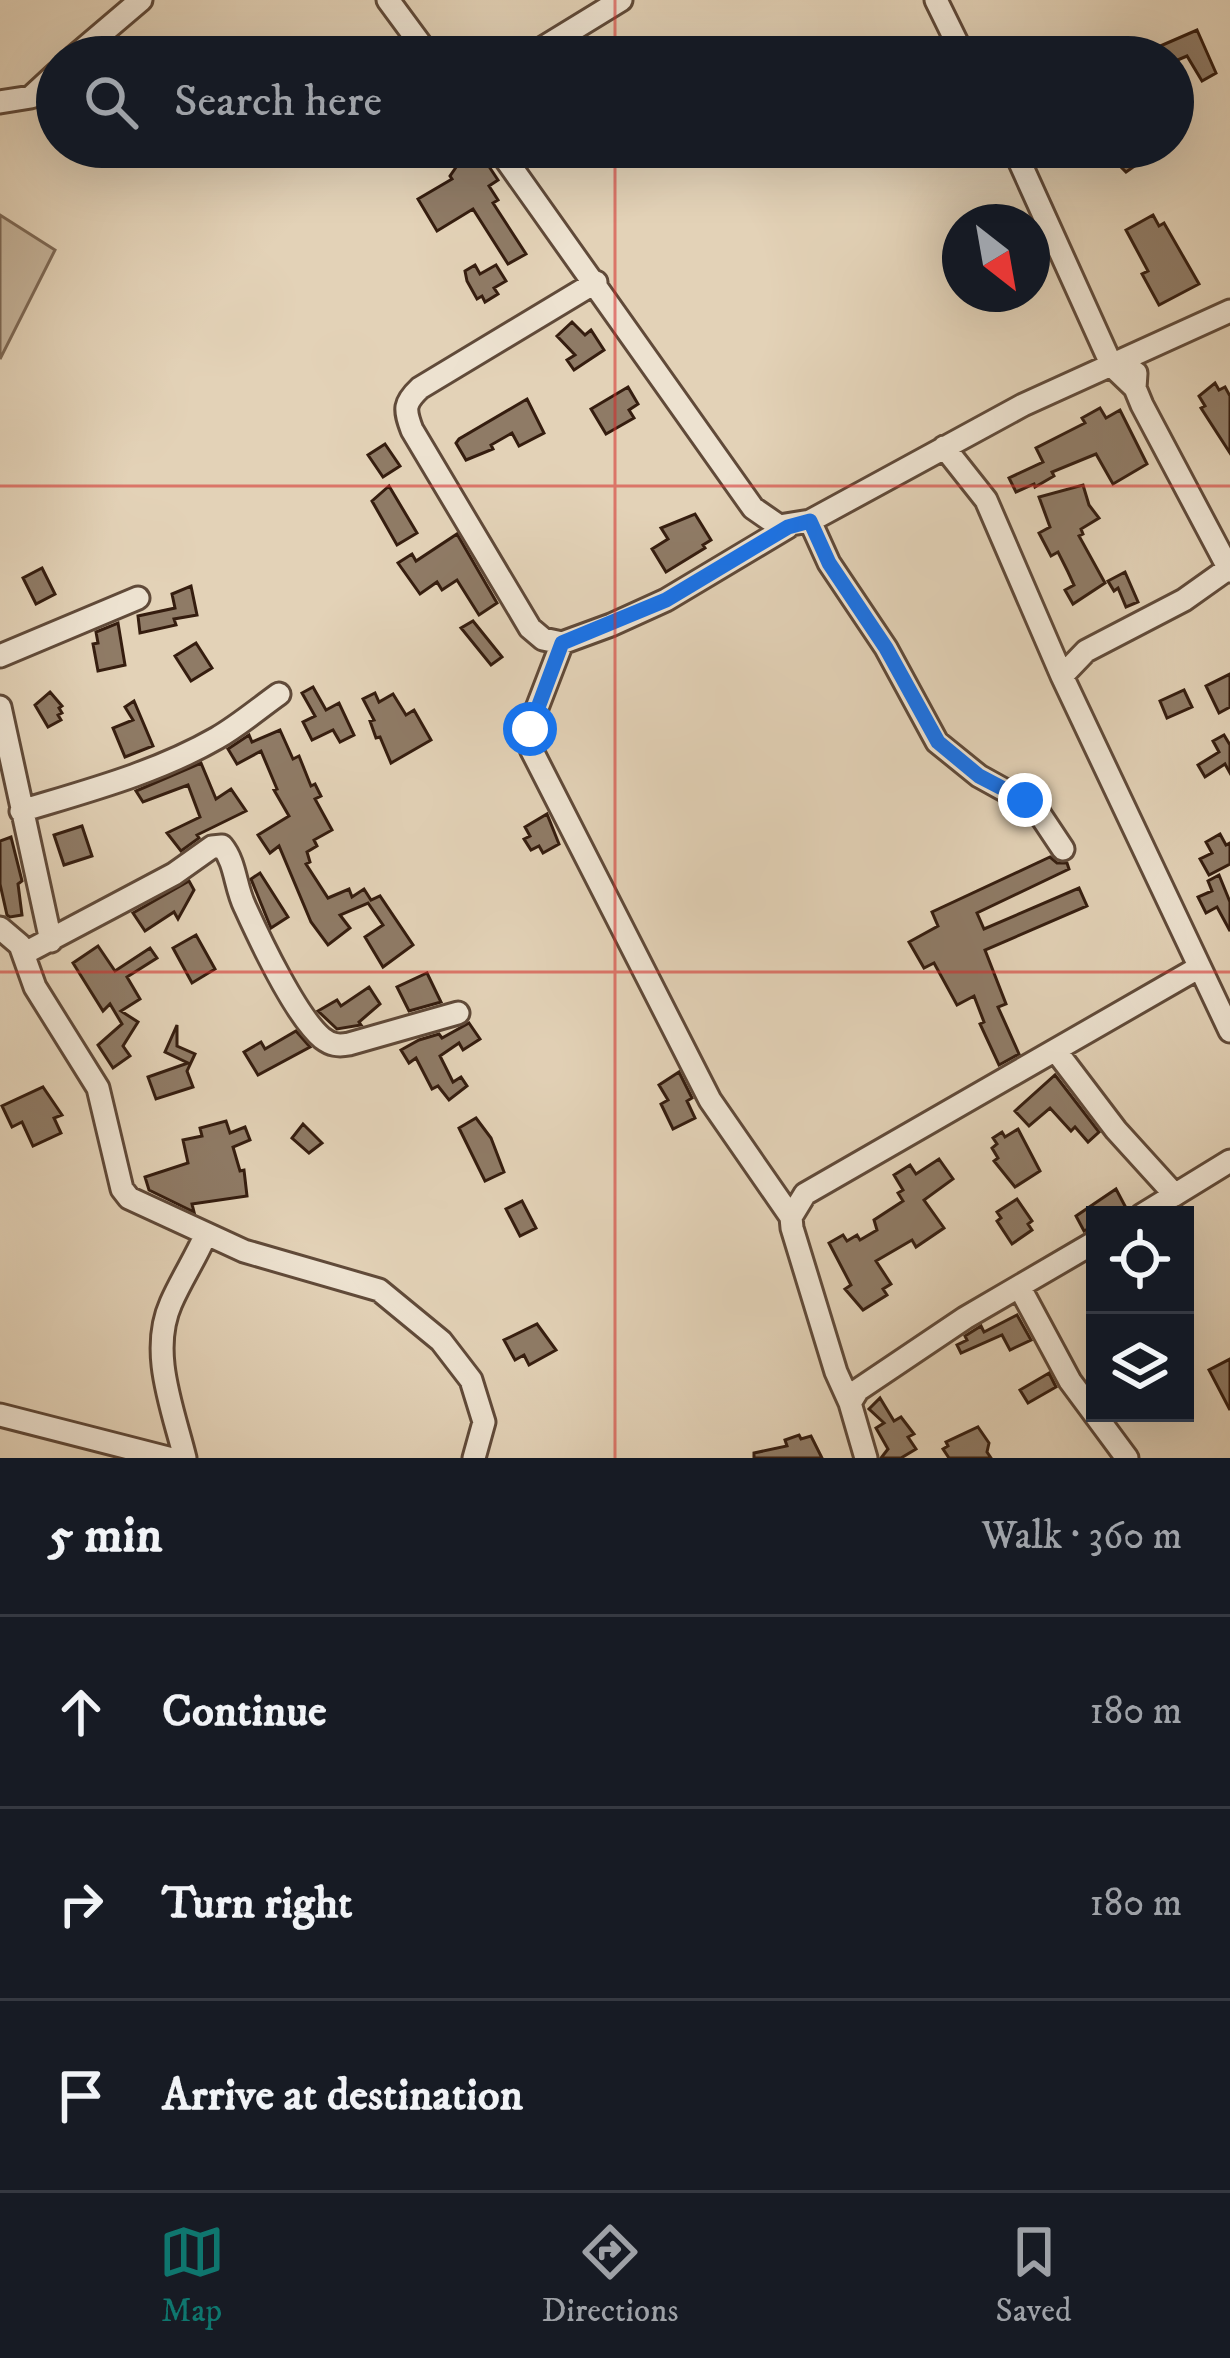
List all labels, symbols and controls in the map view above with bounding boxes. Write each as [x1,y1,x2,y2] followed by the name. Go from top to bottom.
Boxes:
[36,36,1194,168] search box
[78,69,144,135] icon: search
[174,74,382,130] text: Search here
[942,204,1050,312] north arrow
[503,702,557,756] route start
[998,773,1052,827] route end
[1086,1206,1194,1422] map controls
[1086,1206,1194,1314] button: locate
[1086,1314,1194,1422] button: layers
[48,1504,162,1568] text: 5 min
[981,1512,1182,1561] text: Walk · 360 m
[48,1679,114,1745] icon: ahead
[162,1684,327,1740] text: Continue
[1090,1687,1182,1736] text: 180 m
[48,1871,114,1937] icon: right
[162,1876,352,1932] text: Turn right
[1090,1879,1182,1928] text: 180 m
[48,2063,114,2129] icon: arrive
[162,2068,523,2124] text: Arrive at destination
[159,2219,225,2332] tab: Map
[542,2219,678,2332] tab: Directions
[996,2219,1071,2332] tab: Saved

